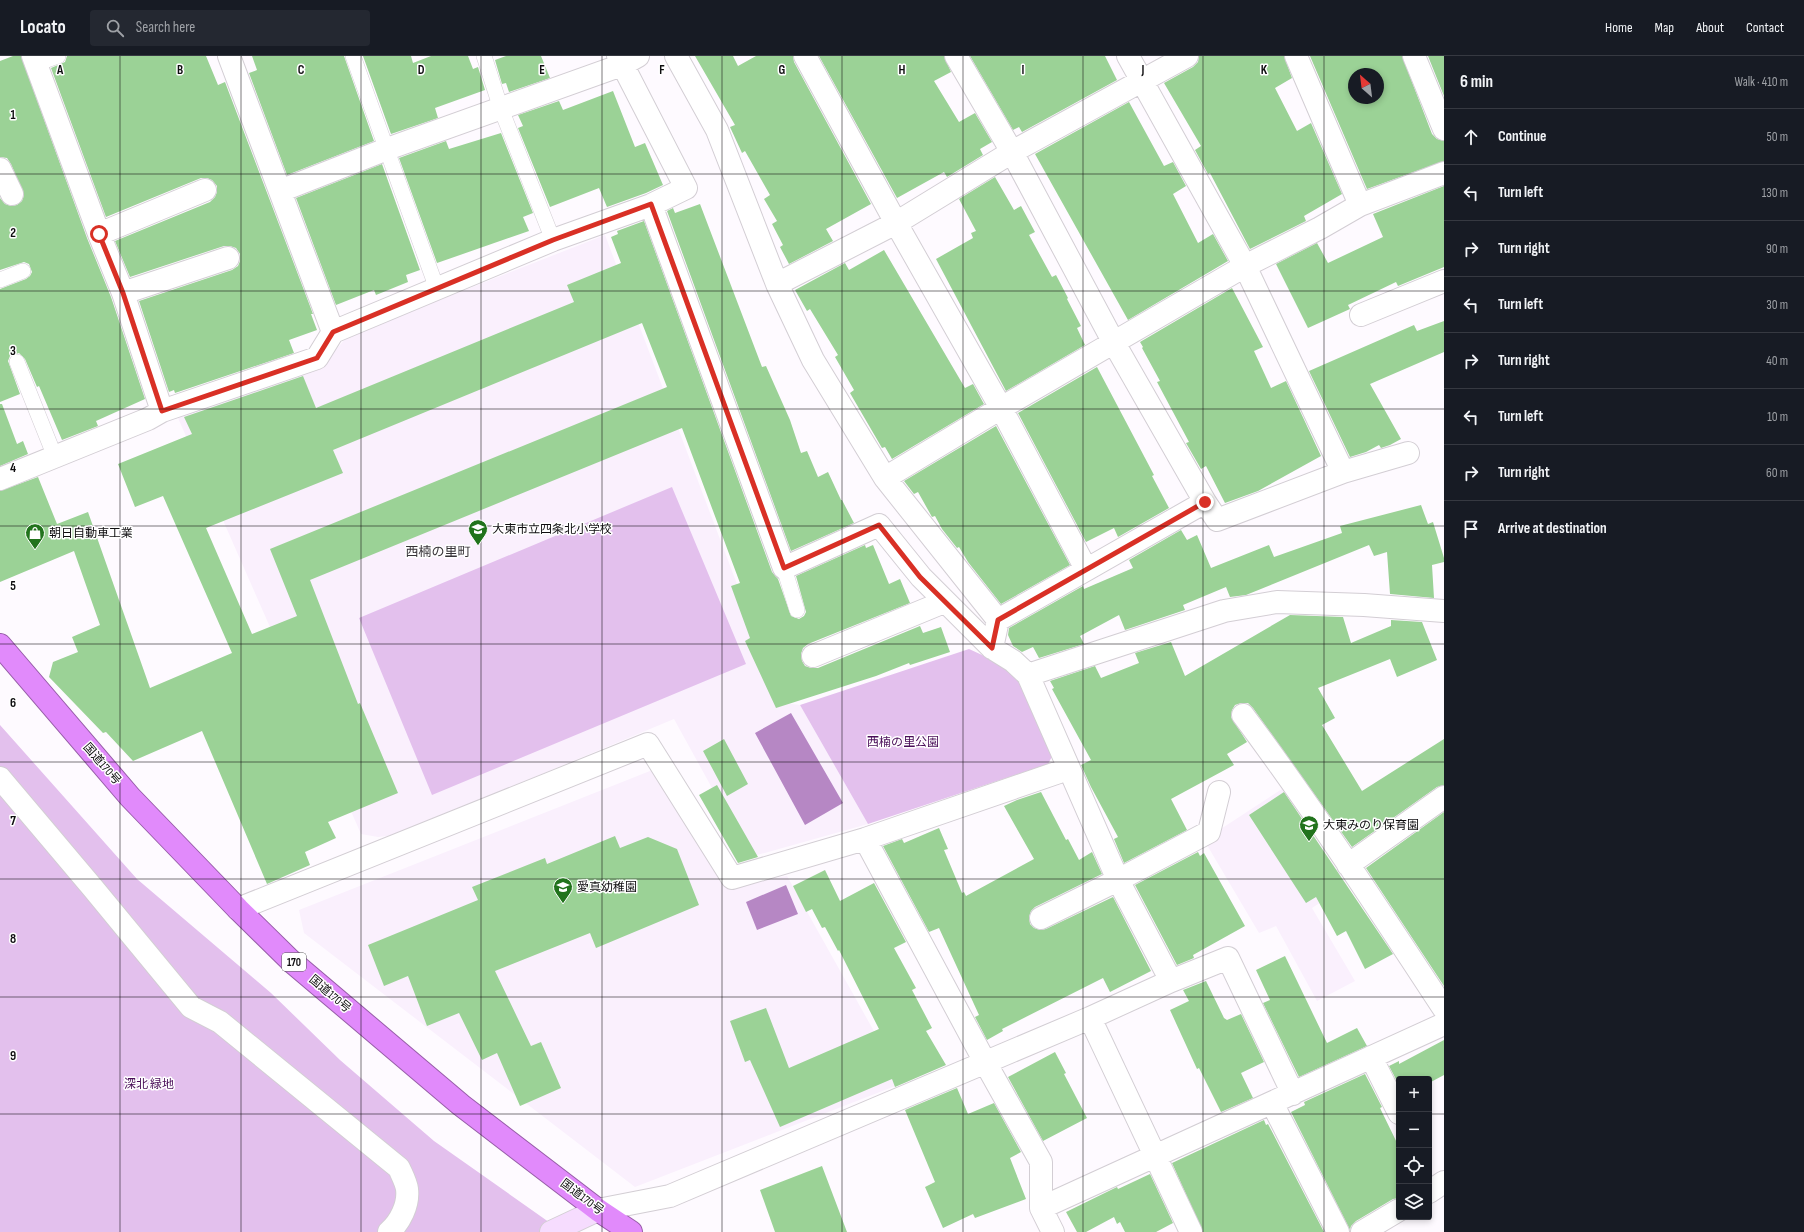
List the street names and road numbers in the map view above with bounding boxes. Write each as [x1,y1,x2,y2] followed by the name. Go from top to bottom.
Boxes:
[80,740,124,788] street label: 国道170号
[282,953,306,971] road number: 170
[306,972,354,1016] street label: 国道170号
[557,1176,607,1218] street label: 国道170号

